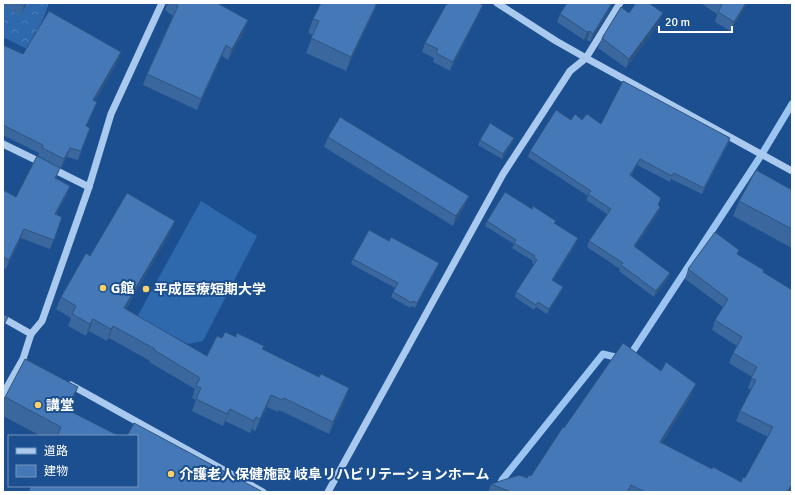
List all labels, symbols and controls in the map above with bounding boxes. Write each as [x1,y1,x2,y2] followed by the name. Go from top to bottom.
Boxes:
[659,8,732,34] scale bar
[665,15,690,30] text: 20 m
[111,280,134,297] place label: G館
[154,281,266,298] place label: 平成医療短期大学
[98,283,108,293] marker: G館
[141,284,151,294] marker: 平成医療短期大学
[46,397,74,414] place label: 講堂
[33,400,43,410] marker: 講堂
[8,435,138,487] legend
[44,444,68,459] text: 道路
[44,464,68,479] text: 建物
[179,466,489,483] place label: 介護老人保健施設 岐阜リハビリテーションホーム
[166,469,176,479] marker: 介護老人保健施設 岐阜リハビリテーションホーム

